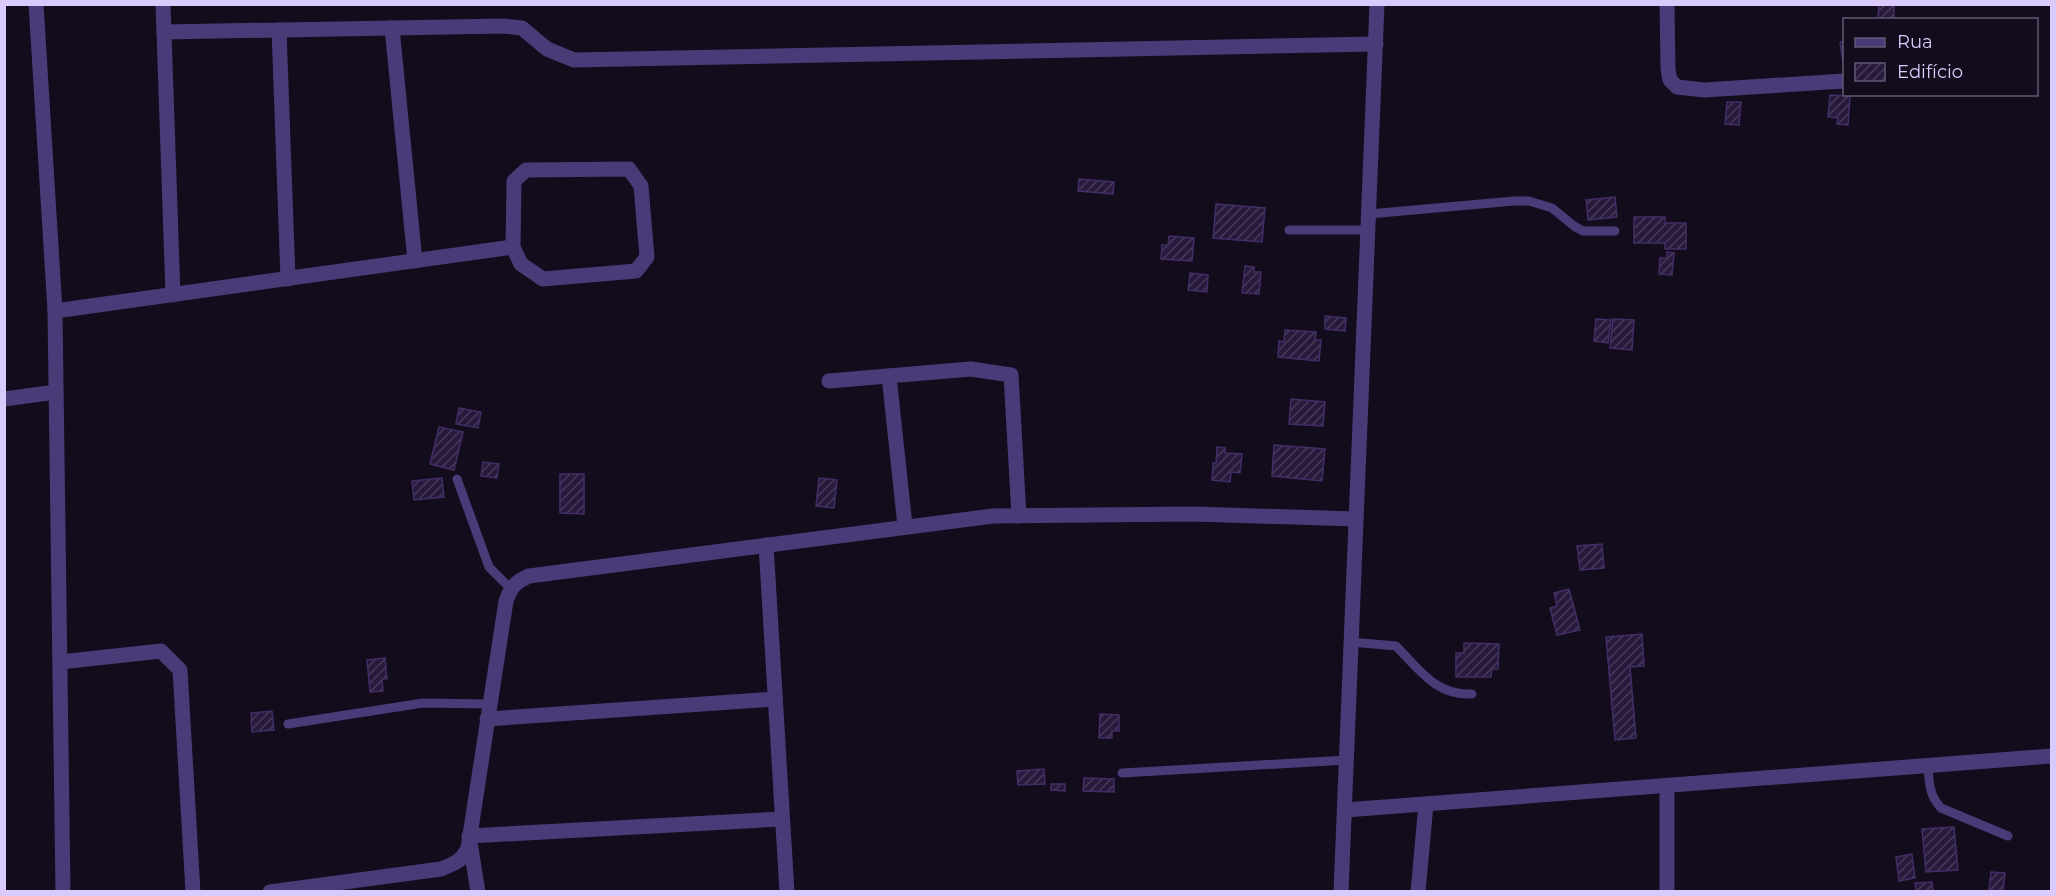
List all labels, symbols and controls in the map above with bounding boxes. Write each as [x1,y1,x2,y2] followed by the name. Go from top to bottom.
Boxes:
[1843,18,2038,96] legend
[1897,31,1933,53] text: Rua
[1897,61,1963,83] text: Edifício

